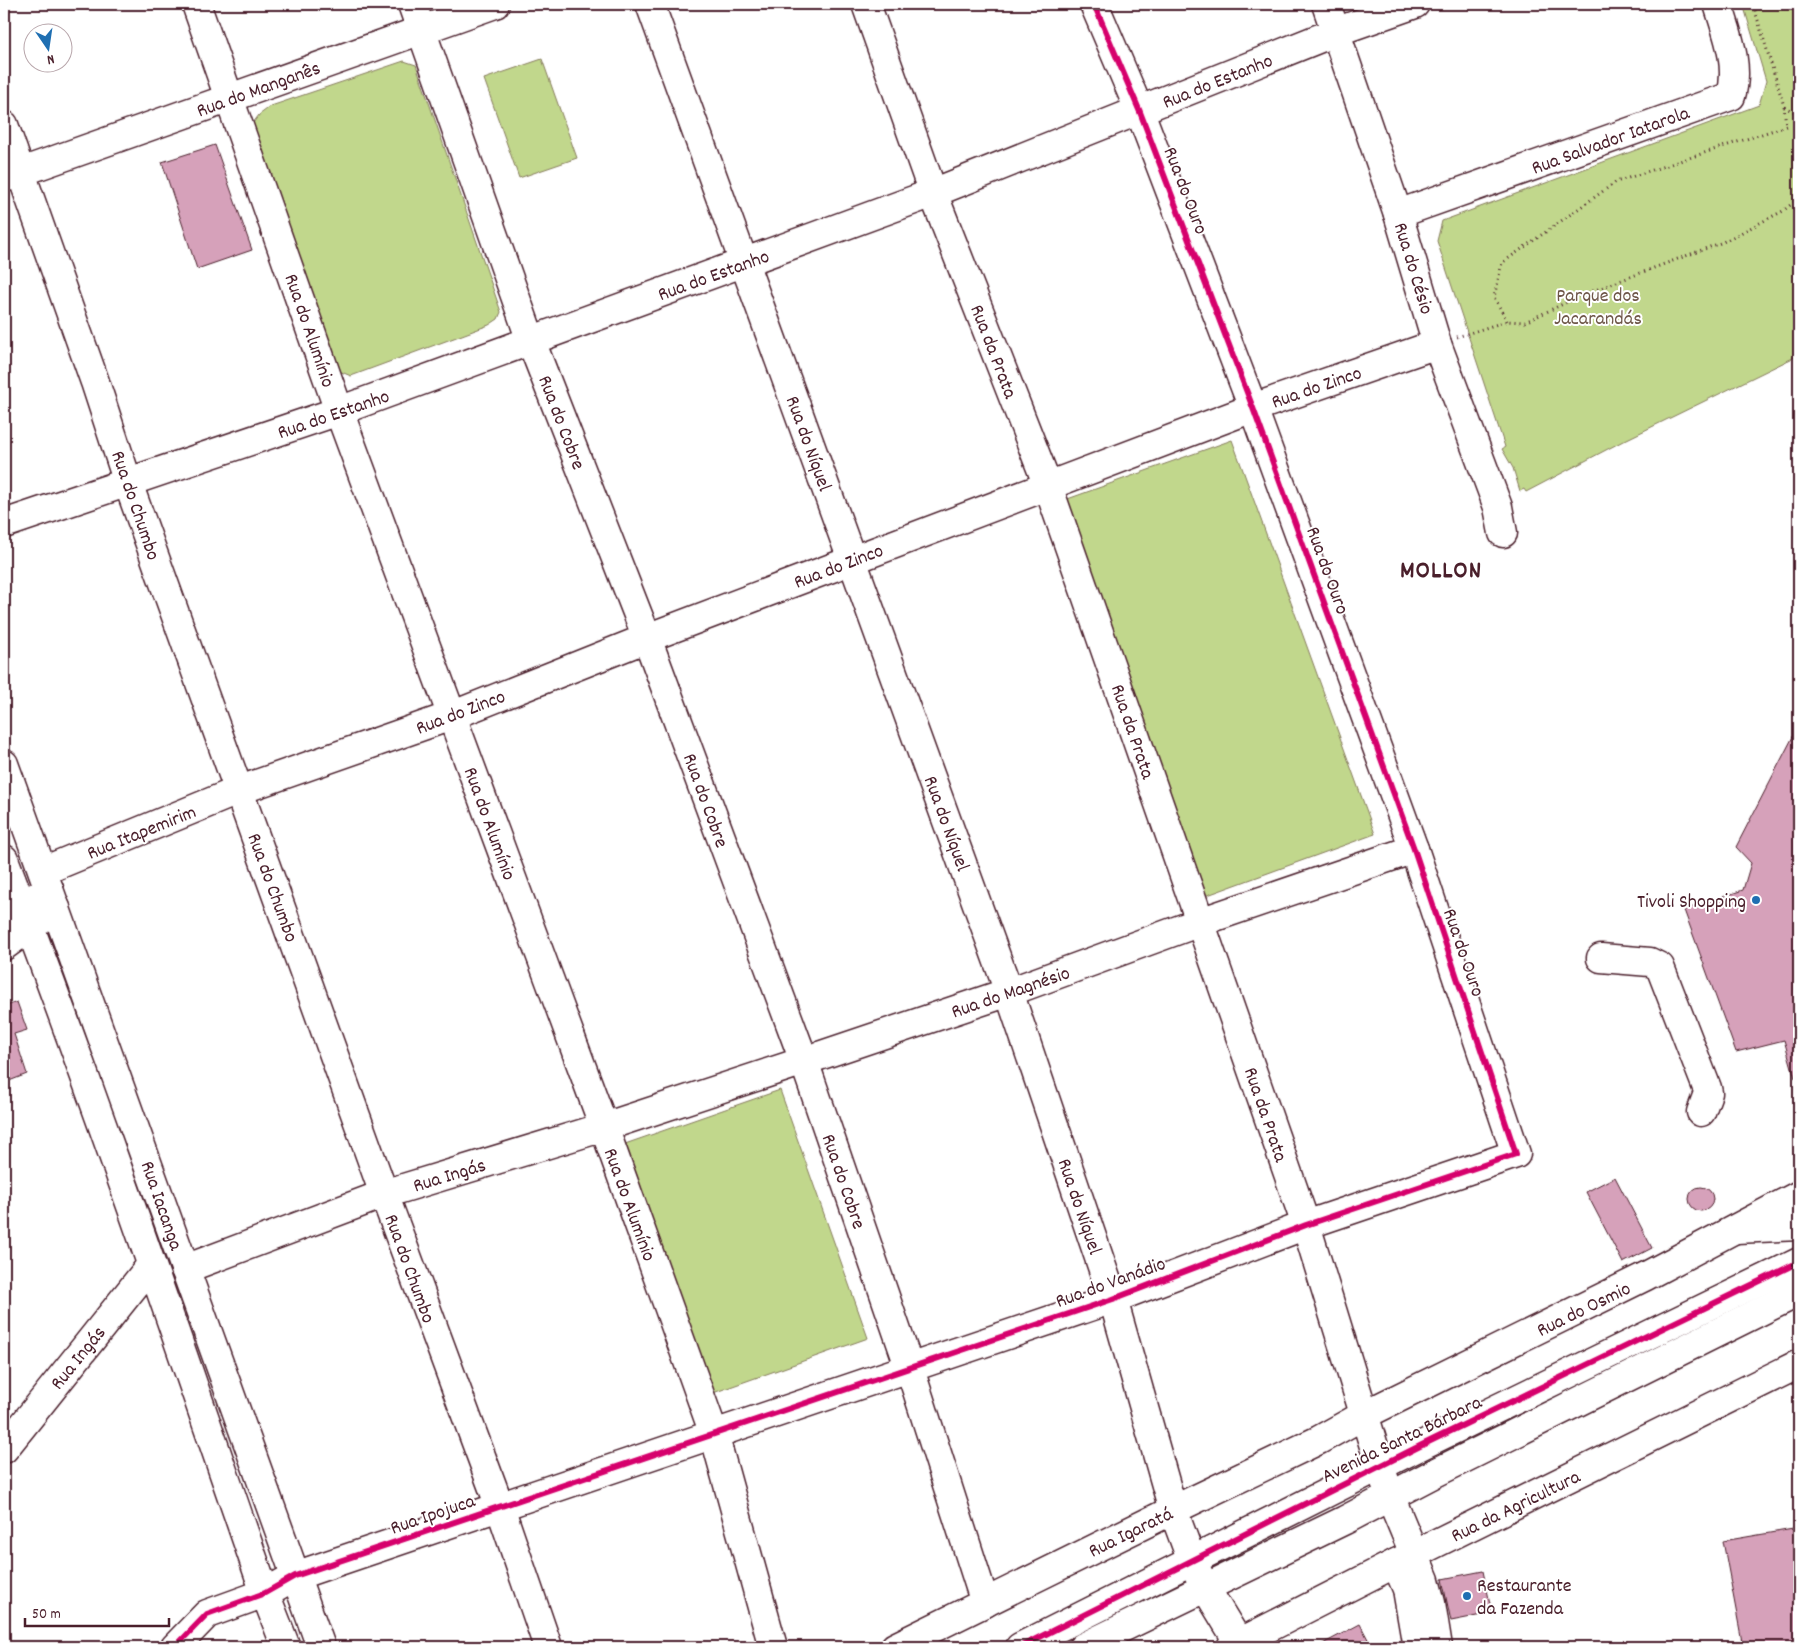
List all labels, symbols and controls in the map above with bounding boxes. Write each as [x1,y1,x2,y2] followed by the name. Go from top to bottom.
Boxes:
[22,22,72,72] north arrow
[45,48,56,69] text: N
[1159,48,1278,118] street label: Rua do Estanho
[193,55,325,126] street label: Rua do Manganês
[1528,100,1694,183] street label: Rua Salvador Iatarola
[1155,143,1214,239] street label: Rua do Ouro
[1385,220,1439,318] street label: Rua do Césio
[654,244,774,310] street label: Rua do Estanho
[276,270,341,392] street label: Rua do Alumínio
[1554,283,1642,334] park label: Parque dos Jacarandás
[962,301,1023,404] street label: Rua da Prata
[1268,360,1366,417] street label: Rua do Zinco
[529,372,591,474] street label: Rua do Cobre
[274,384,394,448] street label: Rua do Estanho
[777,392,837,496] street label: Rua do Níquel
[102,447,166,565] street label: Rua do Chumbo
[1297,523,1355,619] street label: Rua do Ouro
[790,538,888,598] street label: Rua do Zinco
[1400,554,1482,590] district label: MOLLON
[1102,681,1161,784] street label: Rua da Prata
[412,684,510,744] street label: Rua do Zinco
[674,750,734,852] street label: Rua do Cobre
[455,763,522,885] street label: Rua do Alumínio
[915,772,975,876] street label: Rua do Níquel
[83,799,201,868] street label: Rua Itapemirim
[239,830,304,947] street label: Rua do Chumbo
[1637,889,1746,917] place label: Tivoli Shopping
[1750,894,1762,906] marker: Tivoli Shopping
[1434,905,1490,1001] street label: Rua do Ouro
[948,960,1074,1027] street label: Rua do Magnésio
[1235,1064,1294,1167] street label: Rua da Prata
[813,1131,872,1233] street label: Rua do Cobre
[595,1144,662,1266] street label: Rua do Alumínio
[410,1153,490,1201] street label: Rua Ingás
[1049,1155,1108,1259] street label: Rua do Níquel
[132,1158,189,1255] street label: Rua Iacanga
[376,1211,441,1328] street label: Rua do Chumbo
[1052,1251,1170,1317] street label: Rua do Vanádio
[1533,1276,1636,1346] street label: Rua do Osmio
[45,1321,114,1397] street label: Rua Ingás
[1318,1390,1488,1492] street label: Avenida Santa Bárbara
[1447,1464,1586,1551] street label: Rua da Agricultura
[387,1488,480,1543] street label: Rua Ipojuca
[1084,1501,1178,1566] street label: Rua Igaratá
[1477,1573,1572,1624] place label: Restaurante da Fazenda
[1461,1590,1473,1602] marker: Restaurante da Fazenda
[25,1596,169,1628] scale bar
[32,1604,61,1626] text: 50 m

